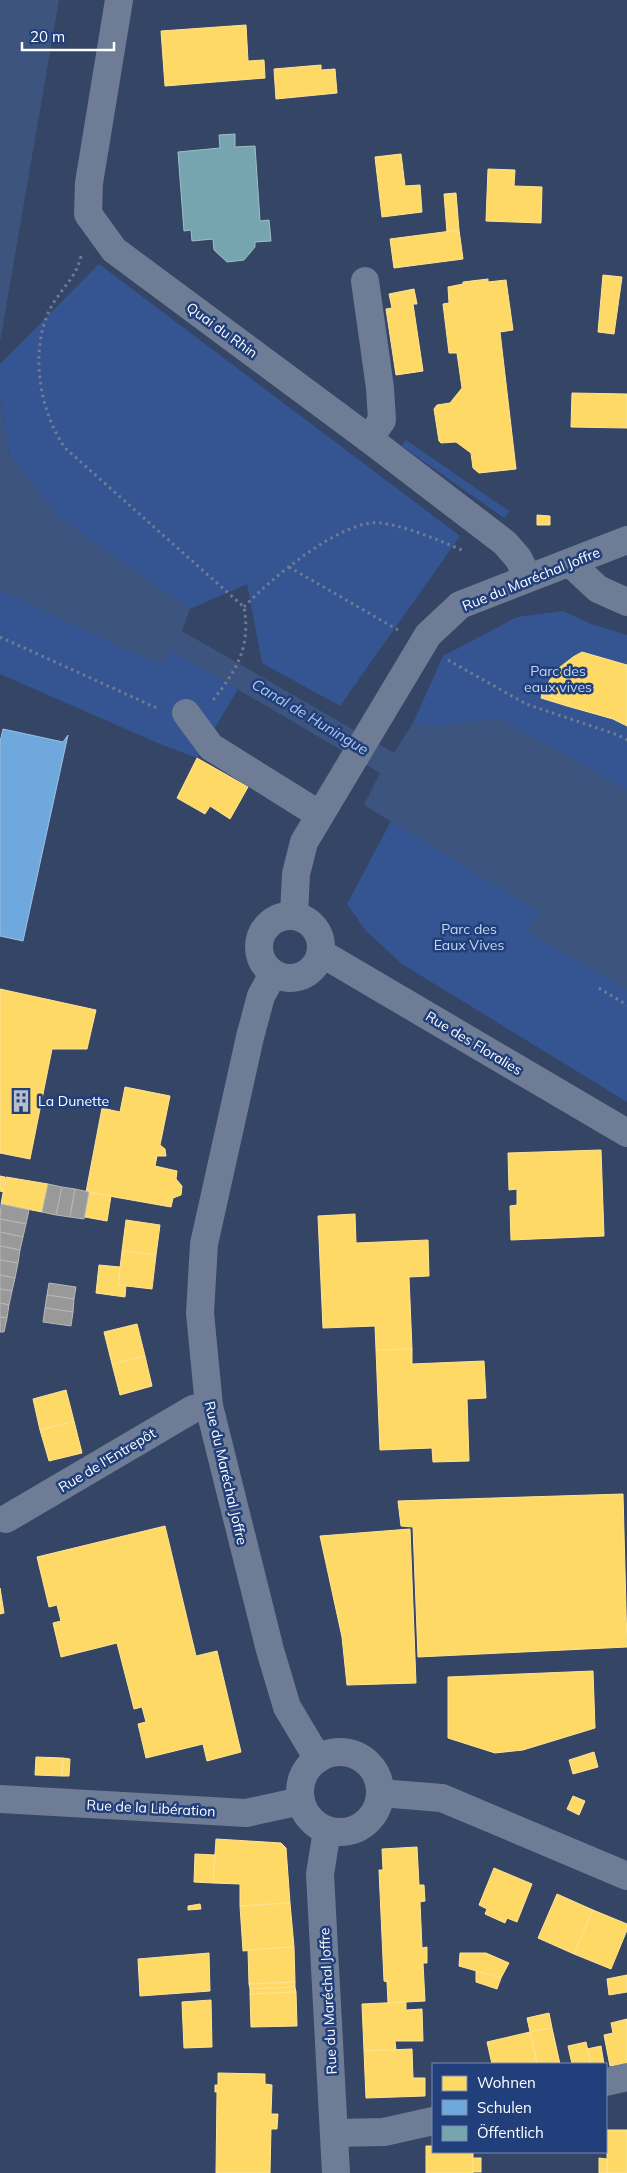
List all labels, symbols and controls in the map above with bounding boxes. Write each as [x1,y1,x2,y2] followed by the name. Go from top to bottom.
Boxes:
[22,20,115,52] scale bar
[30,27,65,46] text: 20 m
[183,298,261,362] street label: Quai du Rhin
[459,543,603,615] street label: Rue du Maréchal Joffre
[524,662,592,696] park label: Parc des eaux vives
[249,674,372,759] water label: Canal de Huningue
[434,920,504,954] park label: Parc des Eaux Vives
[422,1007,526,1079] street label: Rue des Floralies
[8,1088,34,1114] building icon: La Dunette
[38,1092,109,1110] place label: La Dunette
[201,1399,251,1547] street label: Rue du Maréchal Joffre
[55,1424,159,1496] street label: Rue de l'Entrepôt
[86,1796,216,1820] street label: Rue de la Libération
[315,1927,341,2075] street label: Rue du Maréchal Joffre
[432,2063,607,2153] legend
[477,2073,536,2092] text: Wohnen
[477,2098,532,2117] text: Schulen
[477,2123,544,2142] text: Öffentlich

